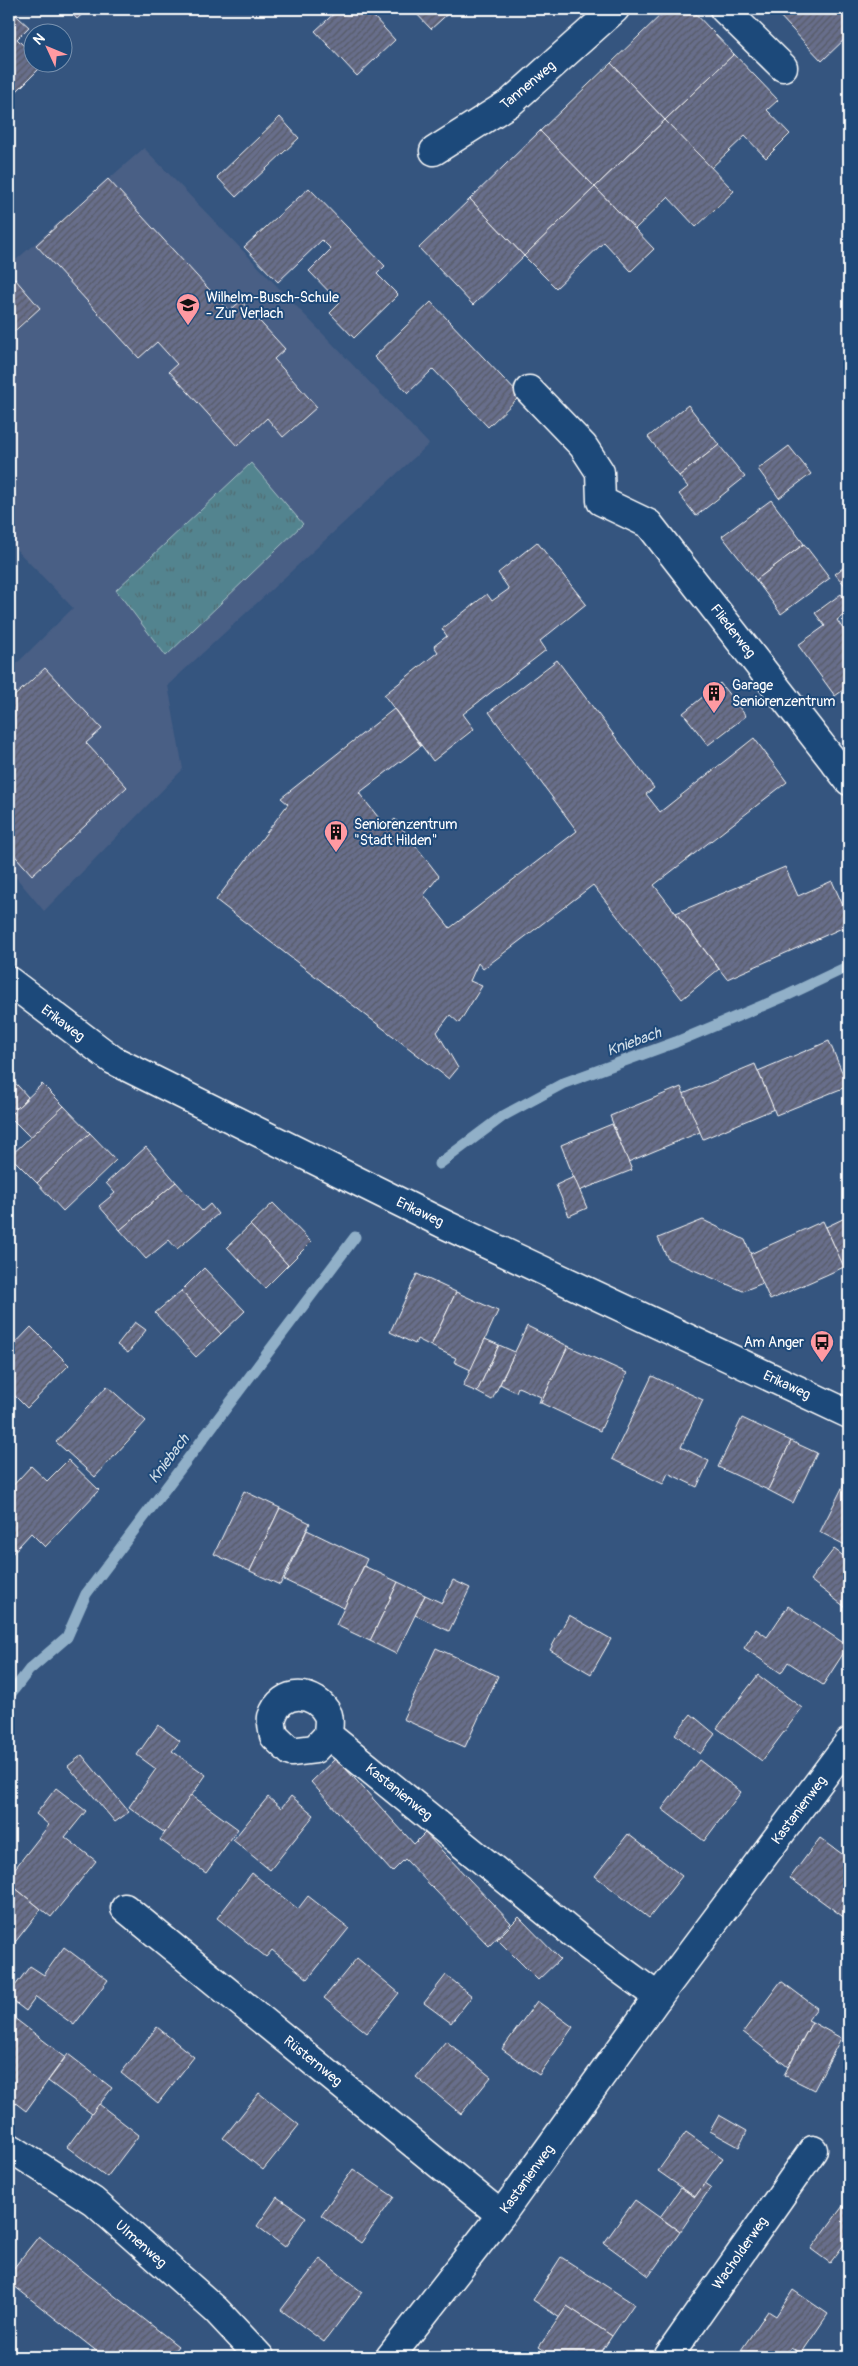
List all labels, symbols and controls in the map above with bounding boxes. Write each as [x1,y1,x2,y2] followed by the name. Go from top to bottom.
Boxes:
[22,22,72,72] north arrow
[30,30,48,49] text: N
[497,57,559,113] street label: Tannenweg
[206,289,339,322] place label: Wilhelm-Busch-Schule - Zur Verlach
[175,292,201,326] school or university icon: Wilhelm-Busch-Schule - Zur Verlach
[707,601,759,661] street label: Fliederweg
[732,677,835,710] place label: Garage Seniorenzentrum
[701,680,727,714] building icon: Garage Seniorenzentrum
[354,816,457,849] place label: Seniorenzentrum "Stadt Hilden"
[323,819,349,853] building icon: Seniorenzentrum "Stadt Hilden"
[38,1001,88,1045] street label: Erikaweg
[604,1023,665,1061] water label: Kniebach
[394,1193,446,1231] street label: Erikaweg
[809,1329,835,1363] bus stop icon: Am Anger
[744,1334,804,1351] place label: Am Anger
[761,1367,813,1403] street label: Erikaweg
[144,1430,194,1487] water label: Kniebach
[362,1760,436,1824] street label: Kastanienweg
[768,1772,830,1848] street label: Kastanienweg
[280,2032,346,2090] street label: Rüsternweg
[496,2141,558,2217] street label: Kastanienweg
[709,2213,771,2293] street label: Wacholderweg
[112,2217,170,2271] street label: Ulmenweg

